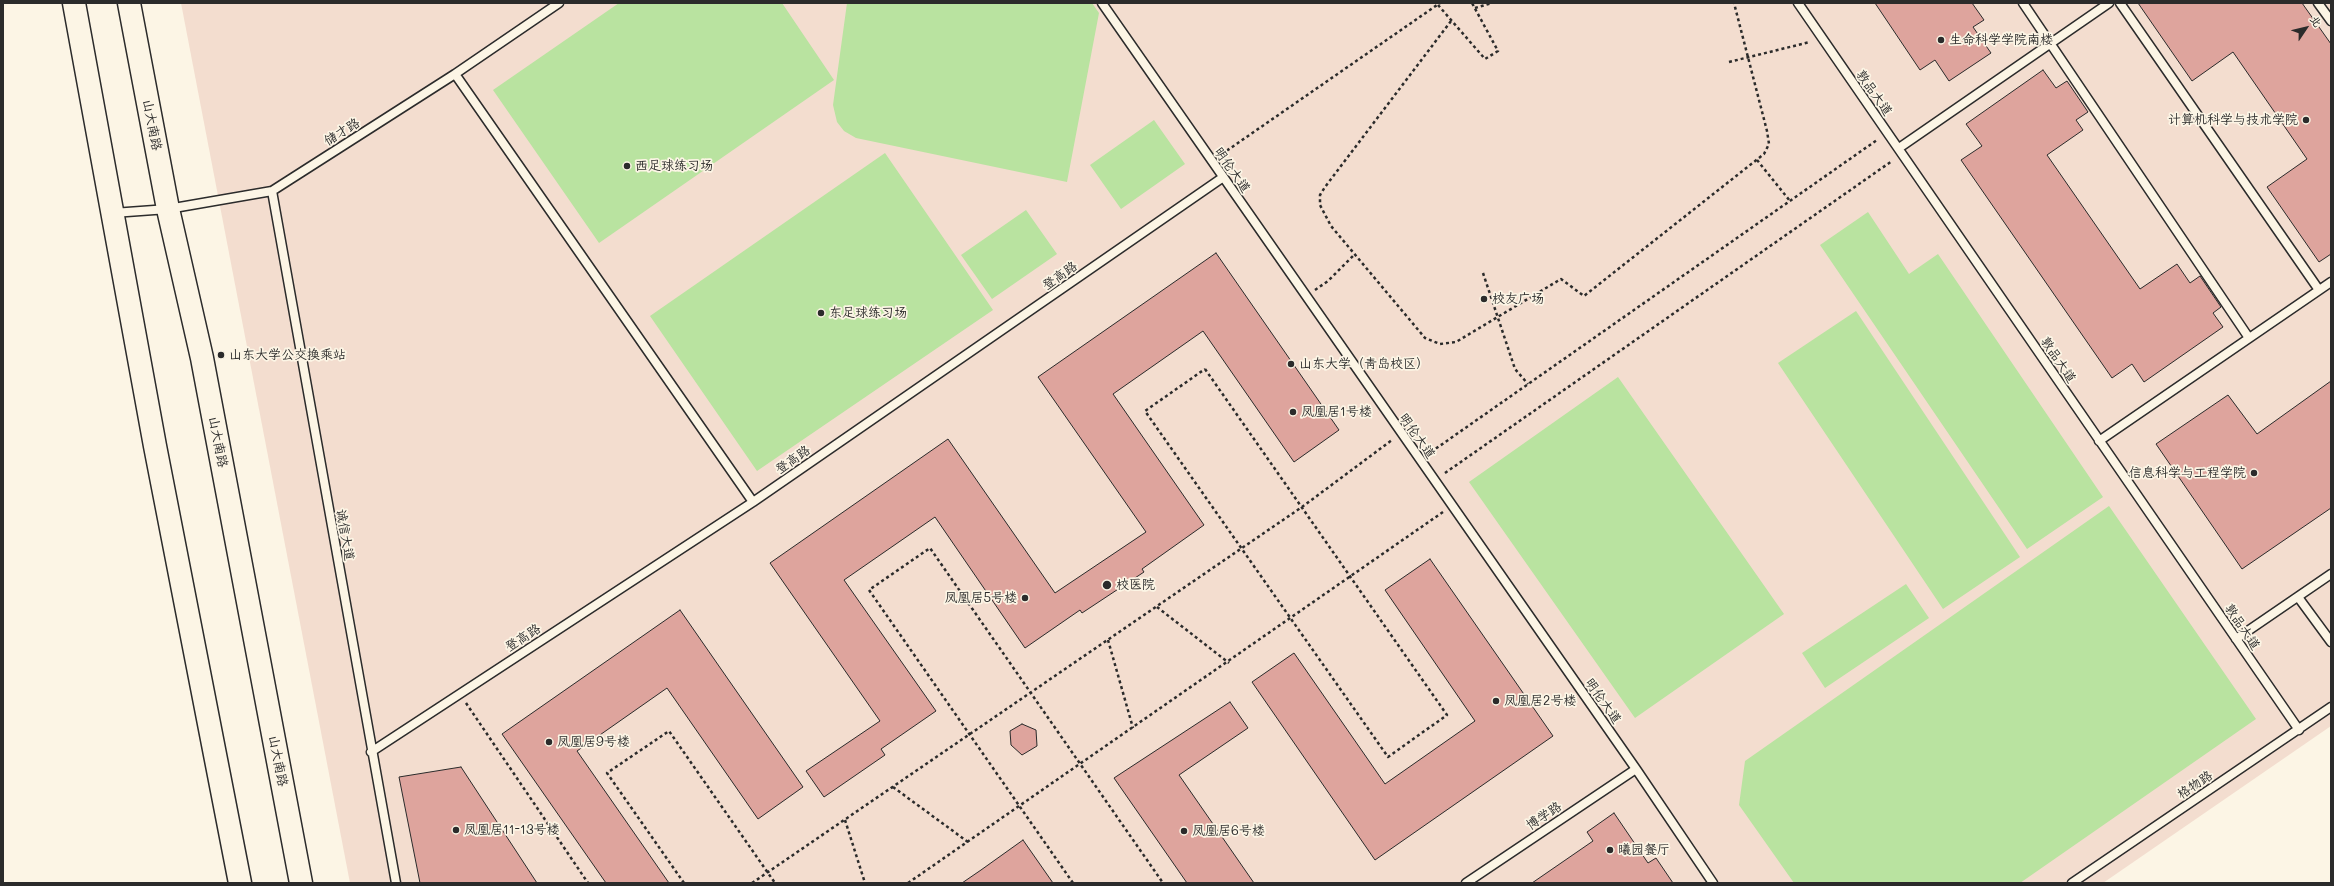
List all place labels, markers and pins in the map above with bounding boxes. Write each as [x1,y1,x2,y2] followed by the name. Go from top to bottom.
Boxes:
[1949,32,2053,48] place label: 生命科学学院南楼
[1936,35,1946,45] marker: 生命科学学院南楼
[2168,112,2298,128] place label: 计算机科学与技术学院
[2301,115,2311,125] marker: 计算机科学与技术学院
[635,158,713,174] place label: 西足球练习场
[622,161,632,171] marker: 西足球练习场
[1492,291,1544,307] place label: 校友广场
[1479,294,1489,304] marker: 校友广场
[829,305,907,321] place label: 东足球练习场
[816,308,826,318] marker: 东足球练习场
[229,347,346,363] place label: 山东大学公交换乘站
[216,350,226,360] marker: 山东大学公交换乘站
[1299,356,1429,372] place label: 山东大学（青岛校区）
[1286,359,1296,369] marker: 山东大学（青岛校区）
[1301,404,1372,420] place label: 凤凰居1号楼
[1288,407,1298,417] marker: 凤凰居1号楼
[2129,465,2246,481] place label: 信息科学与工程学院
[2249,468,2259,478] marker: 信息科学与工程学院
[1116,577,1155,593] place label: 校医院
[1101,579,1113,591] marker: 校医院
[944,590,1017,606] place label: 凤凰居5号楼
[1020,593,1030,603] marker: 凤凰居5号楼
[1504,693,1576,709] place label: 凤凰居2号楼
[1491,696,1501,706] marker: 凤凰居2号楼
[557,734,630,750] place label: 凤凰居9号楼
[544,737,554,747] marker: 凤凰居9号楼
[464,822,560,838] place label: 凤凰居11-13号楼
[1192,823,1265,839] place label: 凤凰居6号楼
[451,825,461,835] marker: 凤凰居11-13号楼
[1179,826,1189,836] marker: 凤凰居6号楼
[1618,842,1670,858] place label: 曦园餐厅
[1605,845,1615,855] marker: 曦园餐厅

